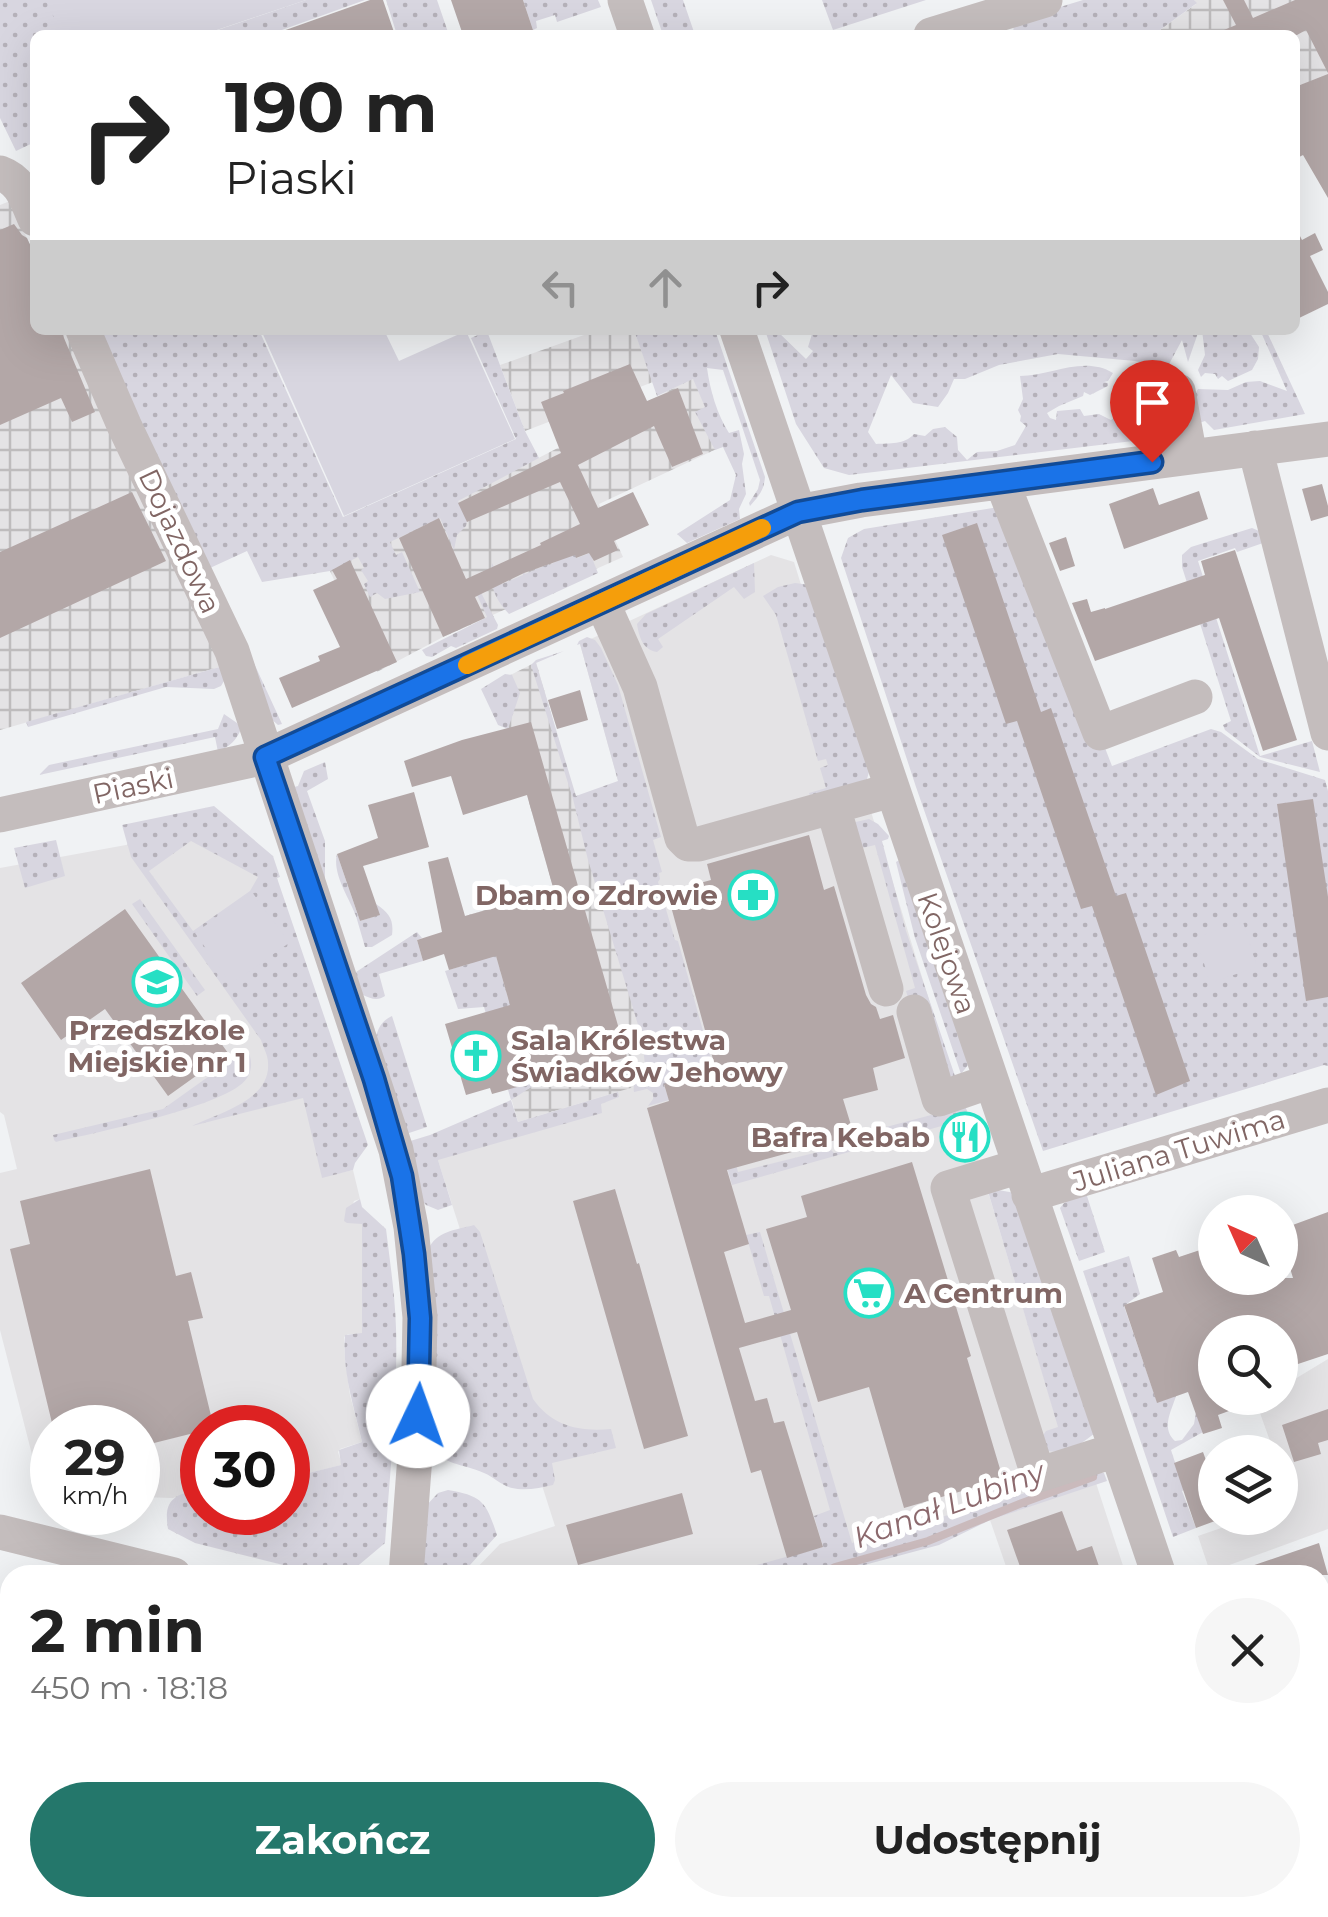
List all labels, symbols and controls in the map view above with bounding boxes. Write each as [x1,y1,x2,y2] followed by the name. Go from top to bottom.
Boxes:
[225,64,438,150] text: 190 m
[60,70,190,200] icon: right
[225,150,357,205] text: Piaski
[533,260,588,315] icon: left
[638,260,693,315] icon: ahead
[743,260,798,315] icon: right
[1110,360,1195,463] pin
[1125,375,1180,430] icon: arrive
[132,463,228,619] street label: Dojazdowa
[89,761,177,811] street label: Piaski
[727,869,779,921] pharmacy icon: Dbam o Zdrowie
[475,878,718,912] place label: Dbam o Zdrowie
[910,888,984,1018] street label: Kolejowa
[131,956,183,1008] school or university icon: Przedszkole Miejskie nr 1
[68,1013,246,1079] place label: Przedszkole Miejskie nr 1
[511,1023,783,1089] place label: Sala Królestwa Świadków Jehowy
[450,1030,502,1082] church icon: Sala Królestwa Świadków Jehowy
[1068,1102,1289,1199] street label: Juliana Tuwima
[939,1111,991,1163] restaurant icon: Bafra Kebab
[751,1120,930,1154] place label: Bafra Kebab
[1198,1195,1298,1295] north arrow
[1198,1195,1298,1535] map controls
[843,1267,895,1319] supermarket icon: A Centrum
[903,1276,1063,1310] place label: A Centrum
[1198,1315,1298,1415] button: search
[366,1364,470,1468] position arrow
[180,1405,310,1535] speed limit sign: 30
[64,1427,126,1488] text: 29
[1198,1435,1298,1535] button: layers
[848,1452,1051,1556] water label: Kanał Lubiny
[62,1480,128,1510] text: km/h
[30,1594,205,1667] text: 2 min
[1195,1598,1300,1703] button: close
[30,1668,228,1707] text: 450 m · 18:18
[30,1782,655,1897] button: Zakończ
[675,1782,1300,1897] button: Udostępnij

